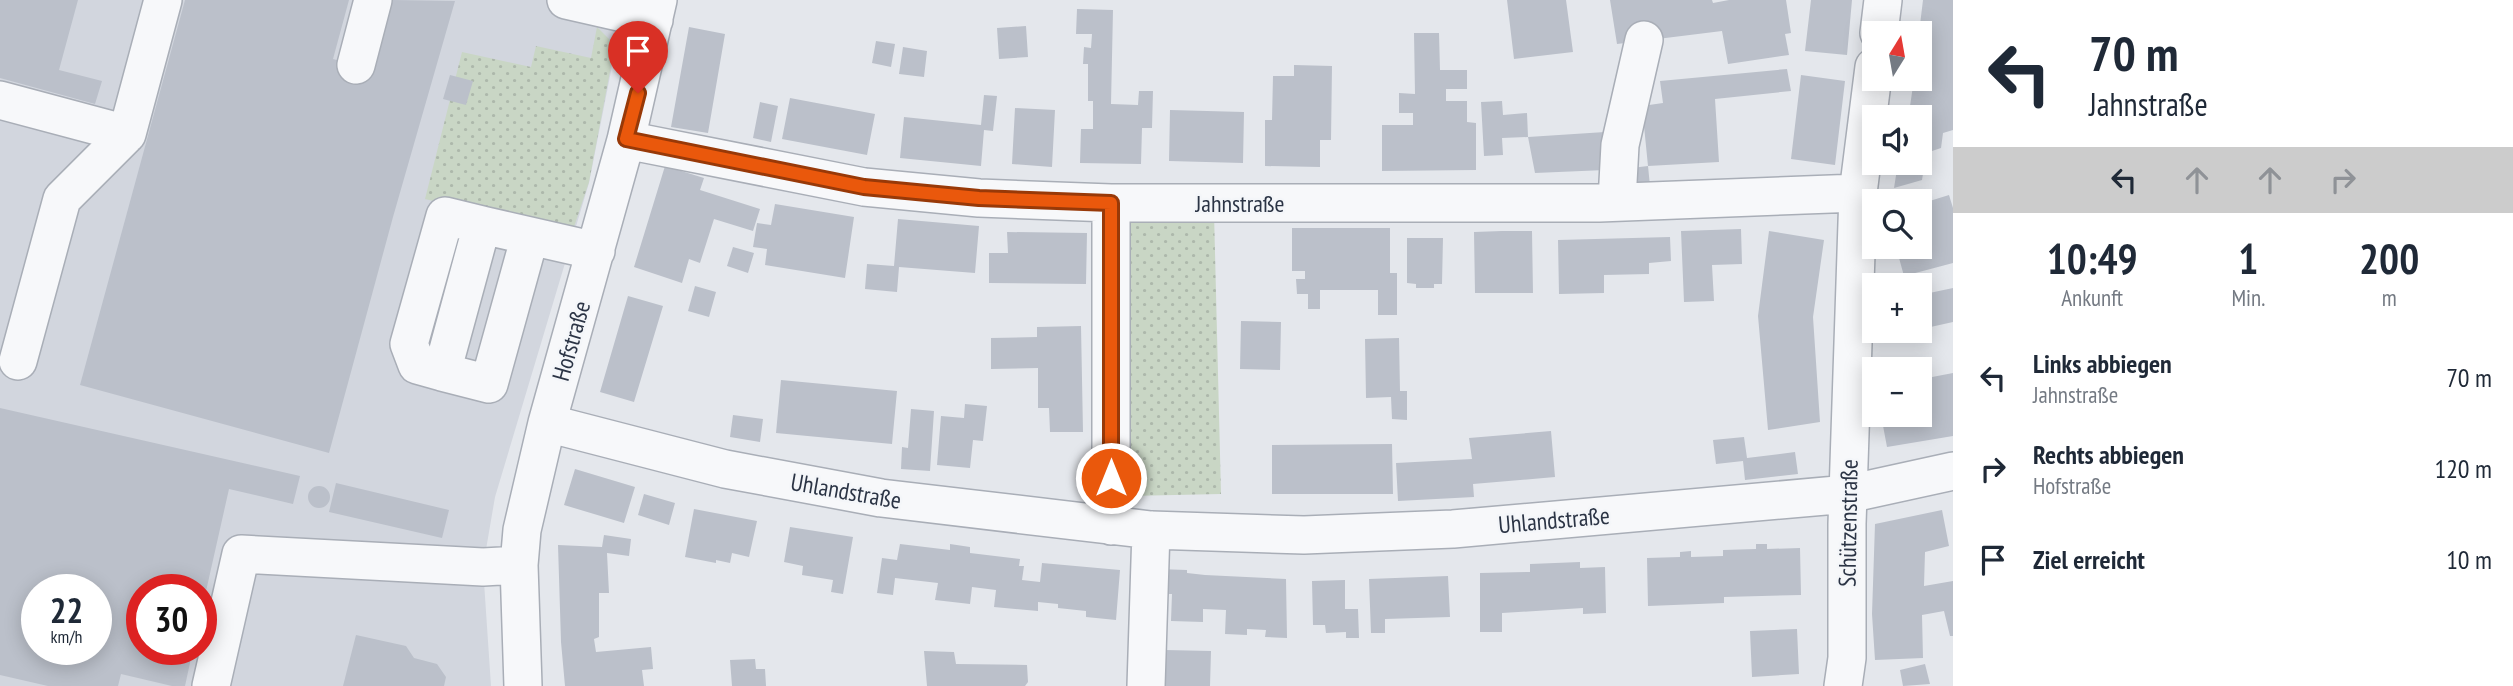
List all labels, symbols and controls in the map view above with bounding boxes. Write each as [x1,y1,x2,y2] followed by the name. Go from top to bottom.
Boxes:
[608,21,668,93] pin
[1862,21,1932,91] north arrow
[1862,21,1932,427] map controls
[2089,21,2178,85] text: 70 m
[1974,28,2065,119] icon: left
[619,32,657,70] icon: arrive
[2089,83,2208,125] text: Jahnstraße
[1862,105,1932,175] button: sound
[2105,161,2143,199] icon: left
[2178,161,2216,199] icon: ahead
[2251,161,2289,199] icon: ahead
[2324,161,2362,199] icon: right
[1195,188,1285,219] street label: Jahnstraße
[1862,189,1932,259] button: search
[2047,231,2138,286] text: 10:49
[2238,231,2258,286] text: 1
[2359,231,2419,286] text: 200
[1862,273,1932,343] button: +
[2061,283,2123,312] text: Ankunft
[2231,283,2265,312] text: Min.
[2382,283,2397,312] text: m
[545,297,597,385] street label: Hofstraße
[2033,347,2172,380] text: Links abbiegen
[1862,357,1932,427] button: −
[1974,359,2012,397] icon: left
[2446,361,2492,394] text: 70 m
[2033,380,2118,409] text: Jahnstraße
[2033,438,2184,471] text: Rechts abbiegen
[1074,441,1148,515] position arrow
[1974,450,2012,488] icon: right
[2434,452,2492,485] text: 120 m
[1831,459,1865,587] street label: Schützenstraße
[788,466,904,516] street label: Uhlandstraße
[2033,471,2111,500] text: Hofstraße
[1497,500,1611,540] street label: Uhlandstraße
[1974,541,2012,579] icon: arrive
[2033,543,2145,576] text: Ziel erreicht
[2446,543,2492,576] text: 10 m
[126,574,217,665] speed limit sign: 30
[50,587,83,633] text: 22
[51,625,82,648] text: km/h

